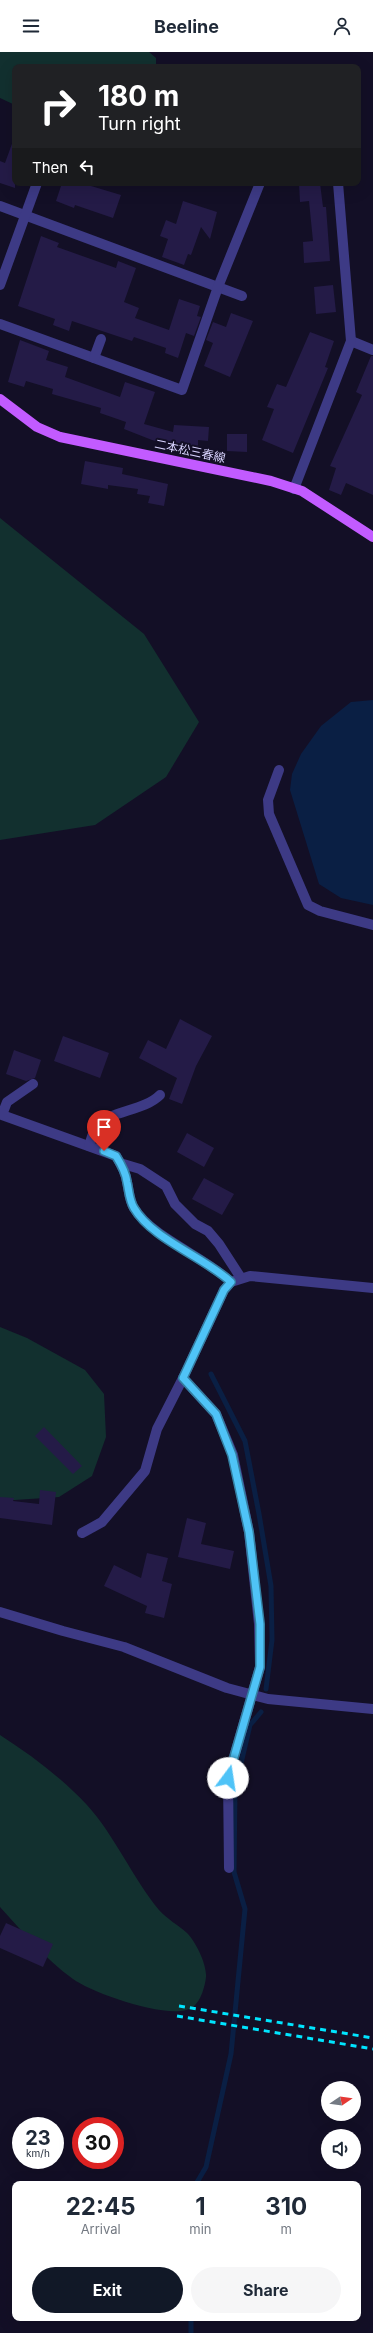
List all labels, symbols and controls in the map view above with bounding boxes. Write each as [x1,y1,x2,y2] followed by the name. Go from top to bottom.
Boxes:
[20,15,42,37] icon: menu
[331,15,353,37] icon: person
[154,16,219,37] text: Beeline
[98,79,179,113] text: 180 m
[32,80,84,132] icon: right
[98,113,181,134] text: Turn right
[76,156,98,178] icon: left
[32,158,68,177] text: Then
[153,436,227,465] street label: 二本松三春線
[87,1110,121,1151] pin
[93,1116,115,1138] icon: arrive
[207,1757,249,1799] position arrow
[321,2081,361,2121] north arrow
[321,2081,361,2169] map controls
[72,2117,124,2169] speed limit sign: 30
[25,2126,51,2150] text: 23
[321,2129,361,2169] button: sound
[26,2147,50,2159] text: km/h
[66,2192,136,2221] text: 22:45
[195,2192,206,2221] text: 1
[265,2192,307,2221] text: 310
[81,2221,121,2237] text: Arrival
[189,2221,211,2237] text: min
[281,2221,292,2237] text: m
[32,2267,183,2313] button: Exit
[191,2267,341,2313] button: Share

